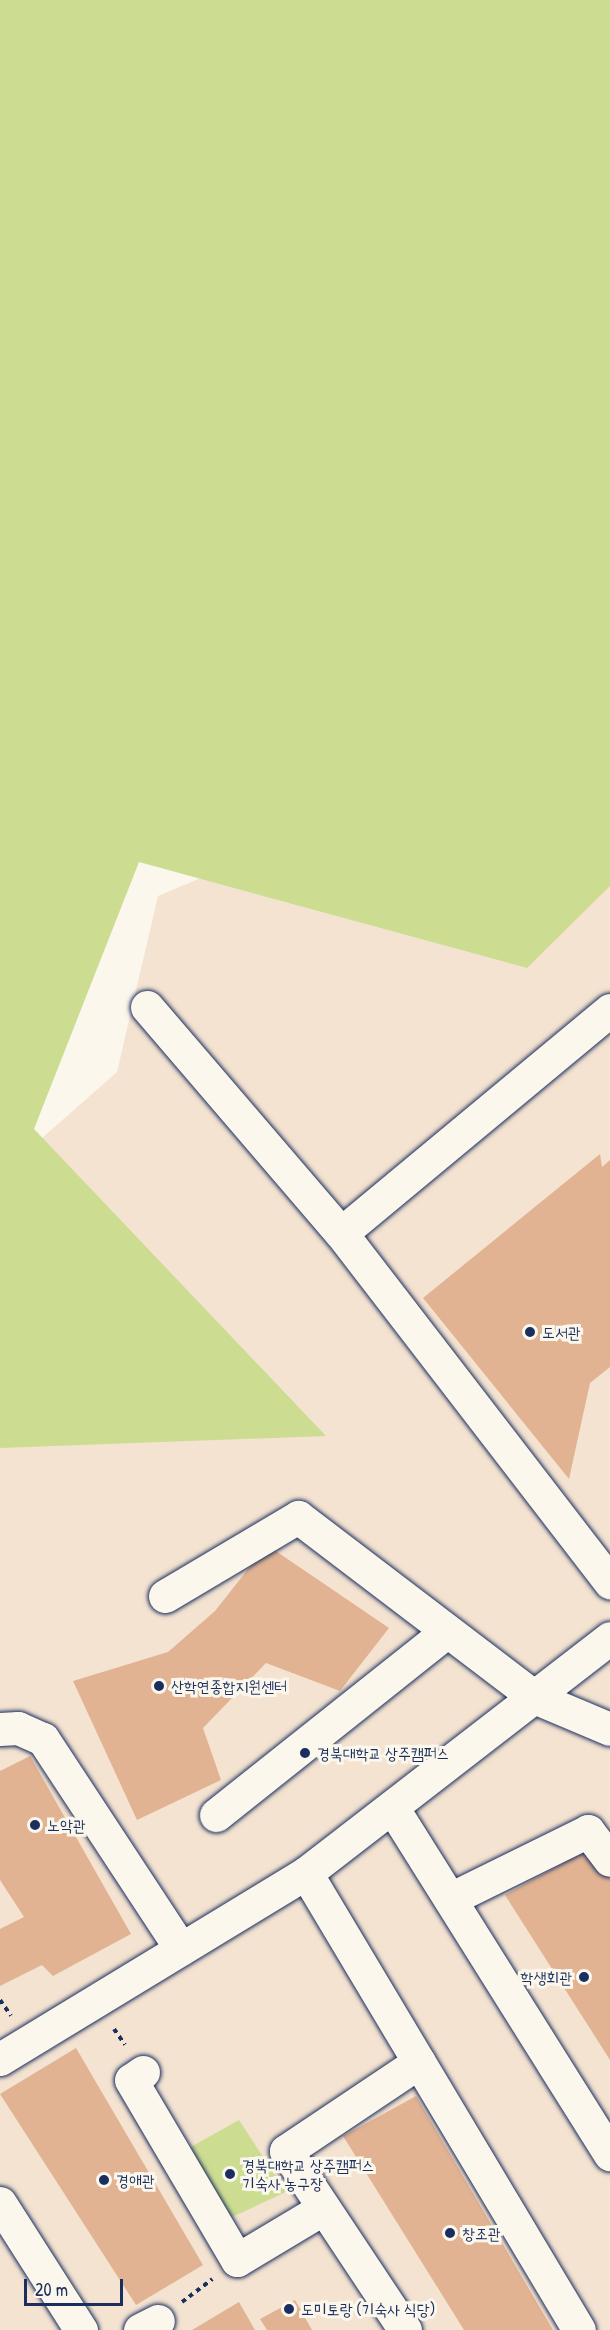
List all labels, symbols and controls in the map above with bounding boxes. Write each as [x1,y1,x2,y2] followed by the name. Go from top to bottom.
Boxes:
[542,1322,581,1342] place label: 도서관
[523,1325,537,1339] marker: 도서관
[171,1676,287,1696] place label: 산학연종합지원센터
[152,1679,166,1693] marker: 산학연종합지원센터
[317,1743,449,1763] place label: 경북대학교 상주캠퍼스
[298,1746,312,1760] marker: 경북대학교 상주캠퍼스
[47,1815,86,1835] place label: 노악관
[28,1818,42,1832] marker: 노악관
[520,1967,572,1987] place label: 학생회관
[577,1970,591,1984] marker: 학생회관
[242,2155,374,2193] place label: 경북대학교 상주캠퍼스 기숙사 농구장
[223,2167,237,2181] marker: 경북대학교 상주캠퍼스 기숙사 농구장
[116,2170,155,2190] place label: 경애관
[97,2173,111,2187] marker: 경애관
[462,2223,501,2243] place label: 창조관
[443,2226,457,2240] marker: 창조관
[27,2267,126,2305] scale bar
[35,2277,68,2302] text: 20 m
[301,2299,435,2319] place label: 도미토랑 (기숙사 식당)
[282,2302,296,2316] marker: 도미토랑 (기숙사 식당)

